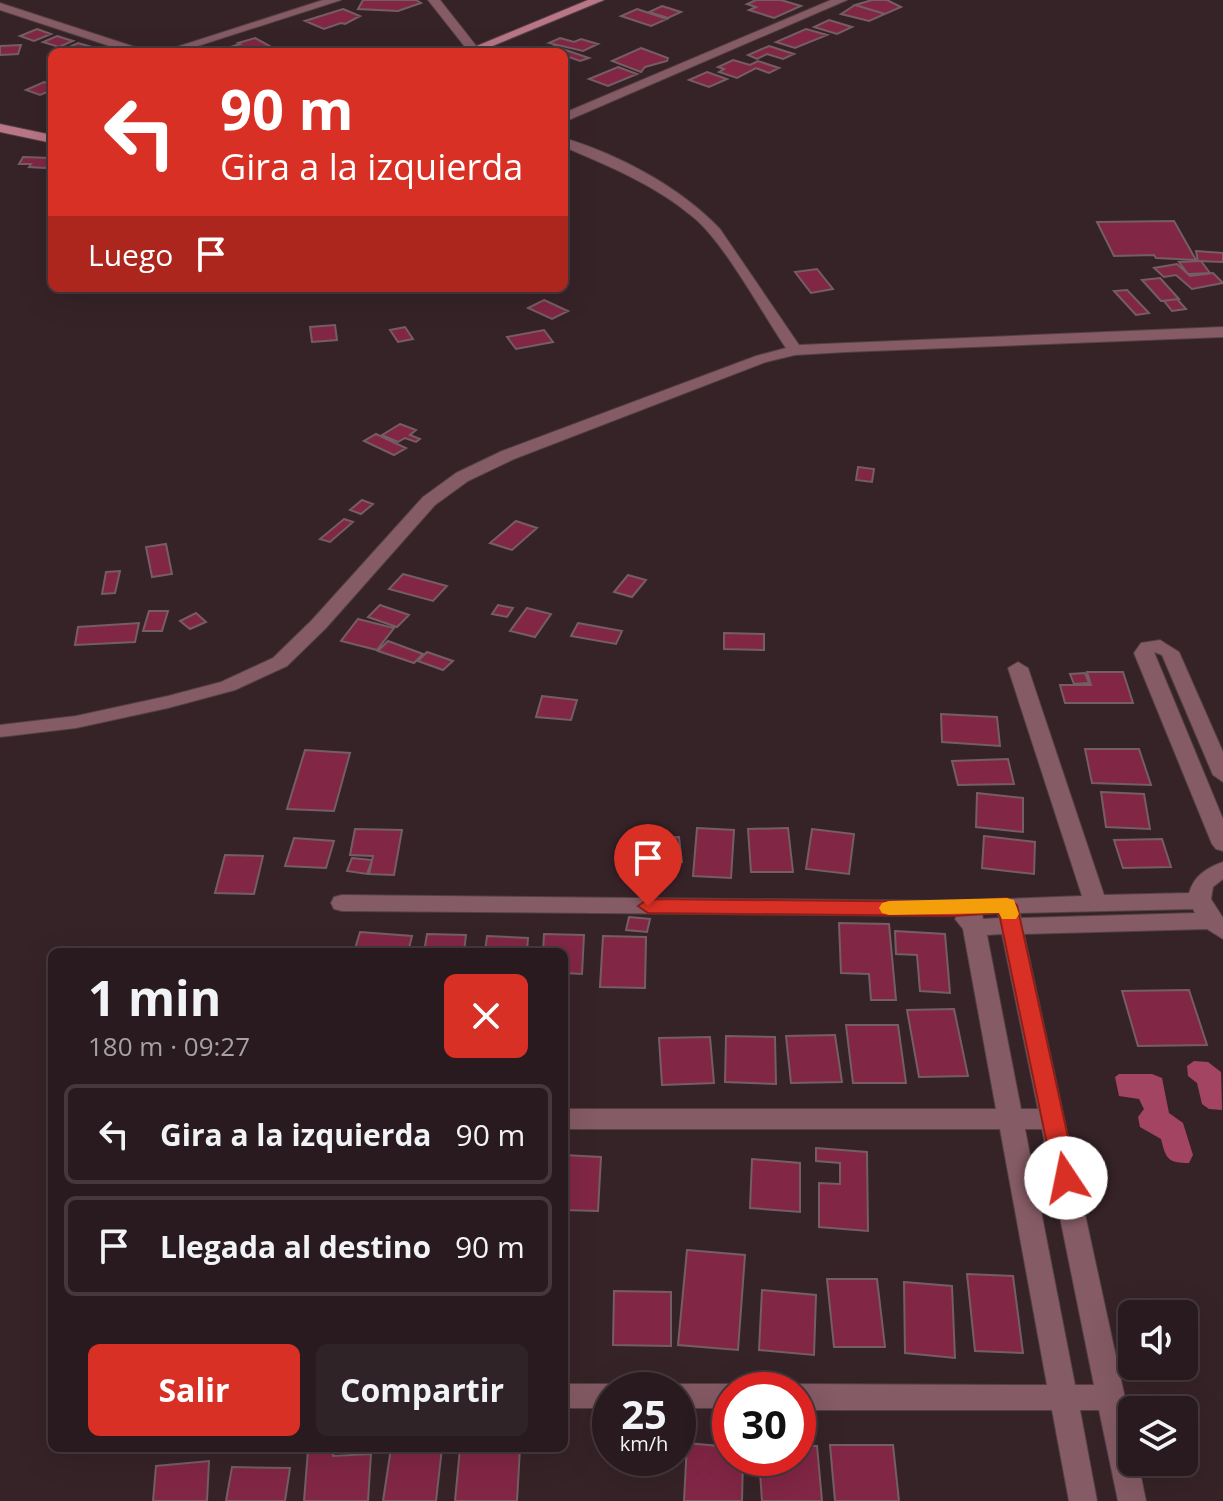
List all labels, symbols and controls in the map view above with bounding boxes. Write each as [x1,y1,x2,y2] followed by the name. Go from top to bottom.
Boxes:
[220,70,354,146] text: 90 m
[88,80,192,184] icon: left
[220,142,523,191] text: Gira a la izquierda
[189,232,233,276] icon: arrive
[88,234,173,275] text: Luego
[614,824,682,906] pin
[626,836,670,880] icon: arrive
[88,965,221,1030] text: 1 min
[444,974,528,1058] button: close
[88,1028,250,1064] text: 180 m · 09:27
[92,1112,136,1156] icon: left
[160,1114,432,1155] text: Gira a la izquierda
[456,1114,525,1155] text: 90 m
[1024,1136,1108,1220] position arrow
[92,1224,136,1268] icon: arrive
[160,1226,431,1267] text: Llegada al destino
[455,1226,525,1267] text: 90 m
[1118,1300,1198,1476] map controls
[1118,1300,1198,1380] button: sound
[88,1344,300,1436] button: Salir
[316,1344,528,1436] button: Compartir
[712,1372,816,1476] speed limit sign: 30
[621,1386,667,1441] text: 25
[1118,1396,1198,1476] button: layers
[620,1430,668,1457] text: km/h

